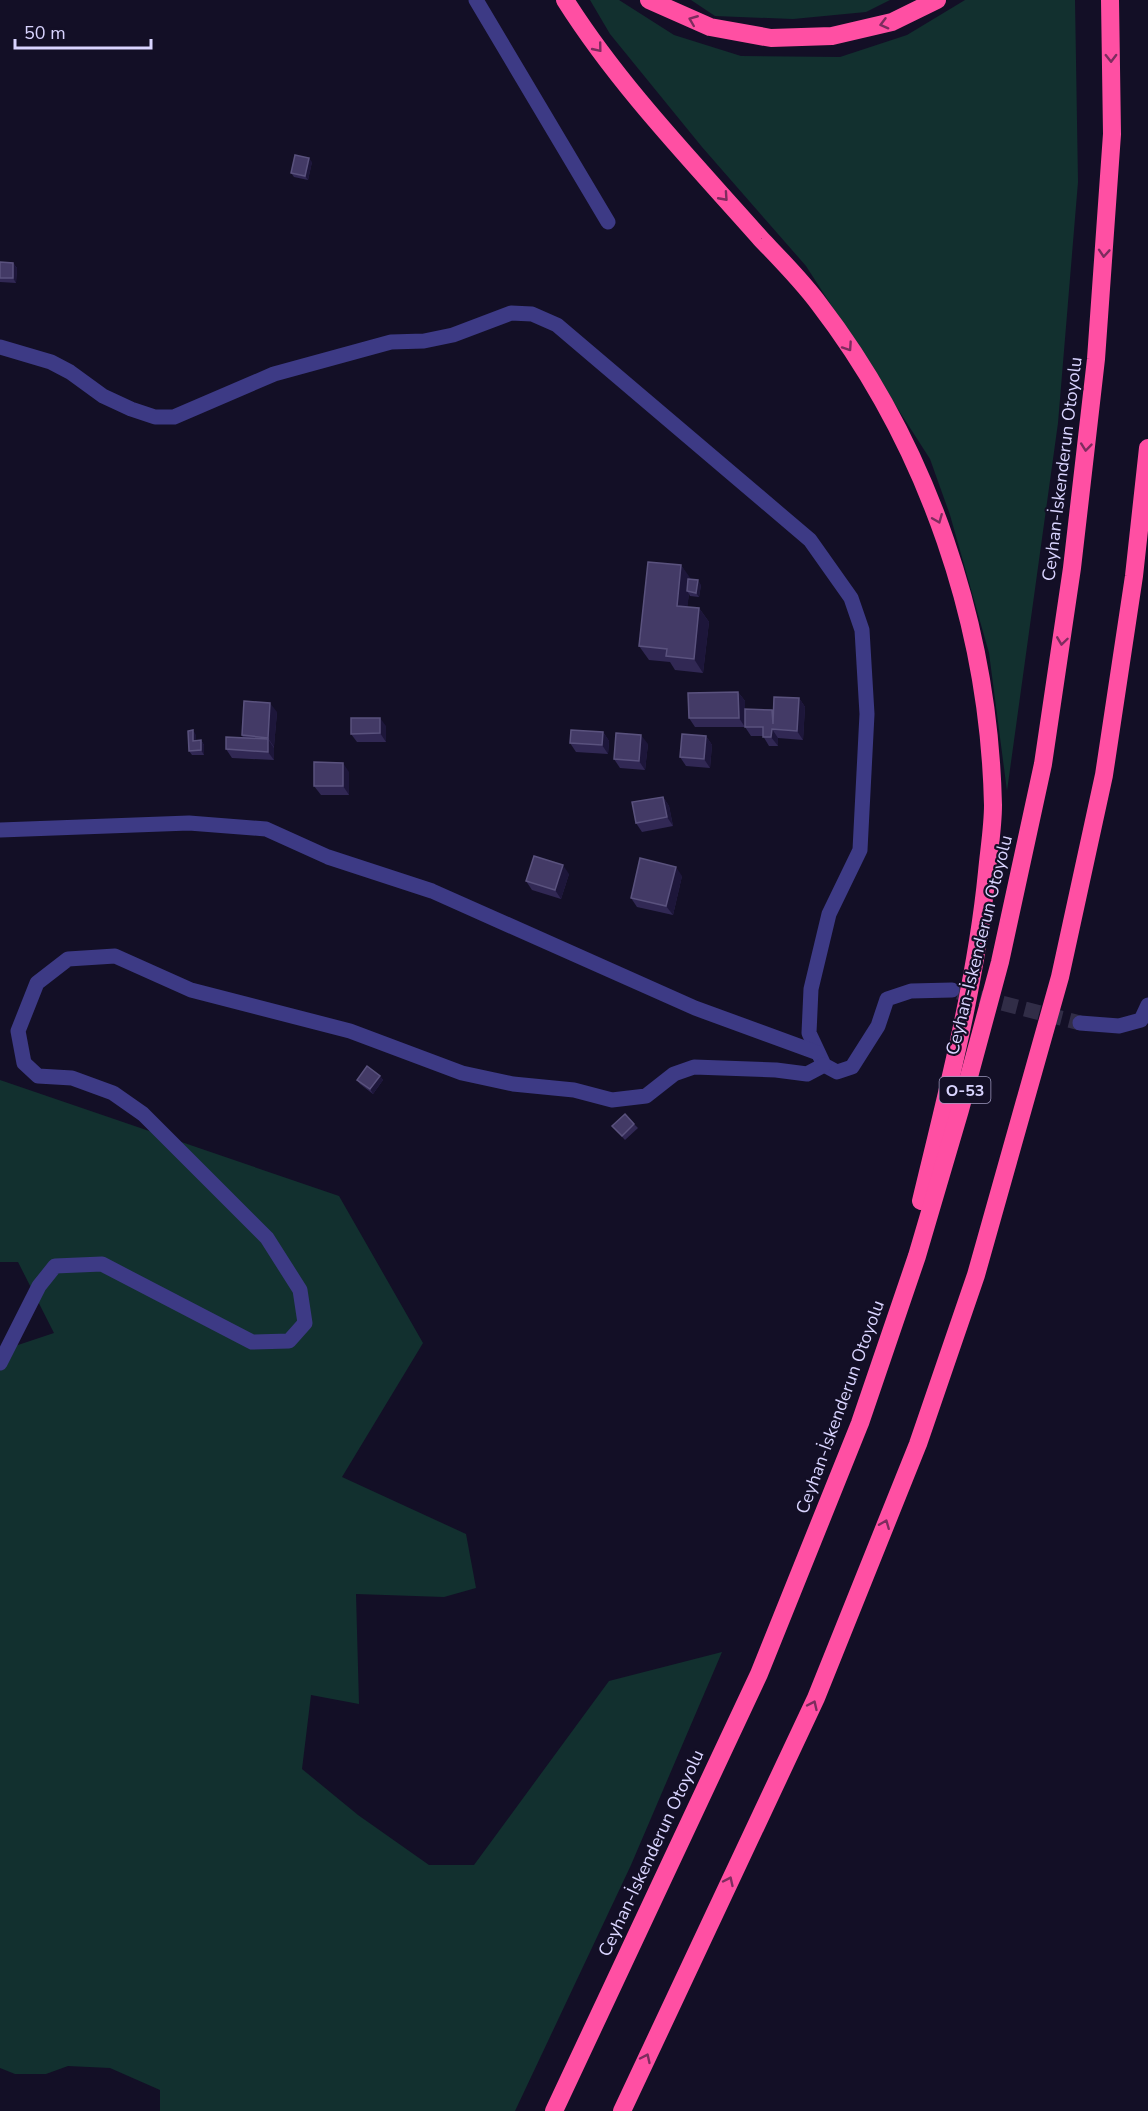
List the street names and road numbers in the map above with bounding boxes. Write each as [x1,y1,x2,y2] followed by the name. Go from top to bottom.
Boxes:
[1036,356,1088,582] street label: Ceyhan-İskenderun Otoyolu
[940,833,1018,1057] street label: Ceyhan-İskenderun Otoyolu
[940,1077,990,1103] road number: O-53
[790,1297,890,1517] street label: Ceyhan-İskenderun Otoyolu
[592,1746,710,1960] street label: Ceyhan-İskenderun Otoyolu

